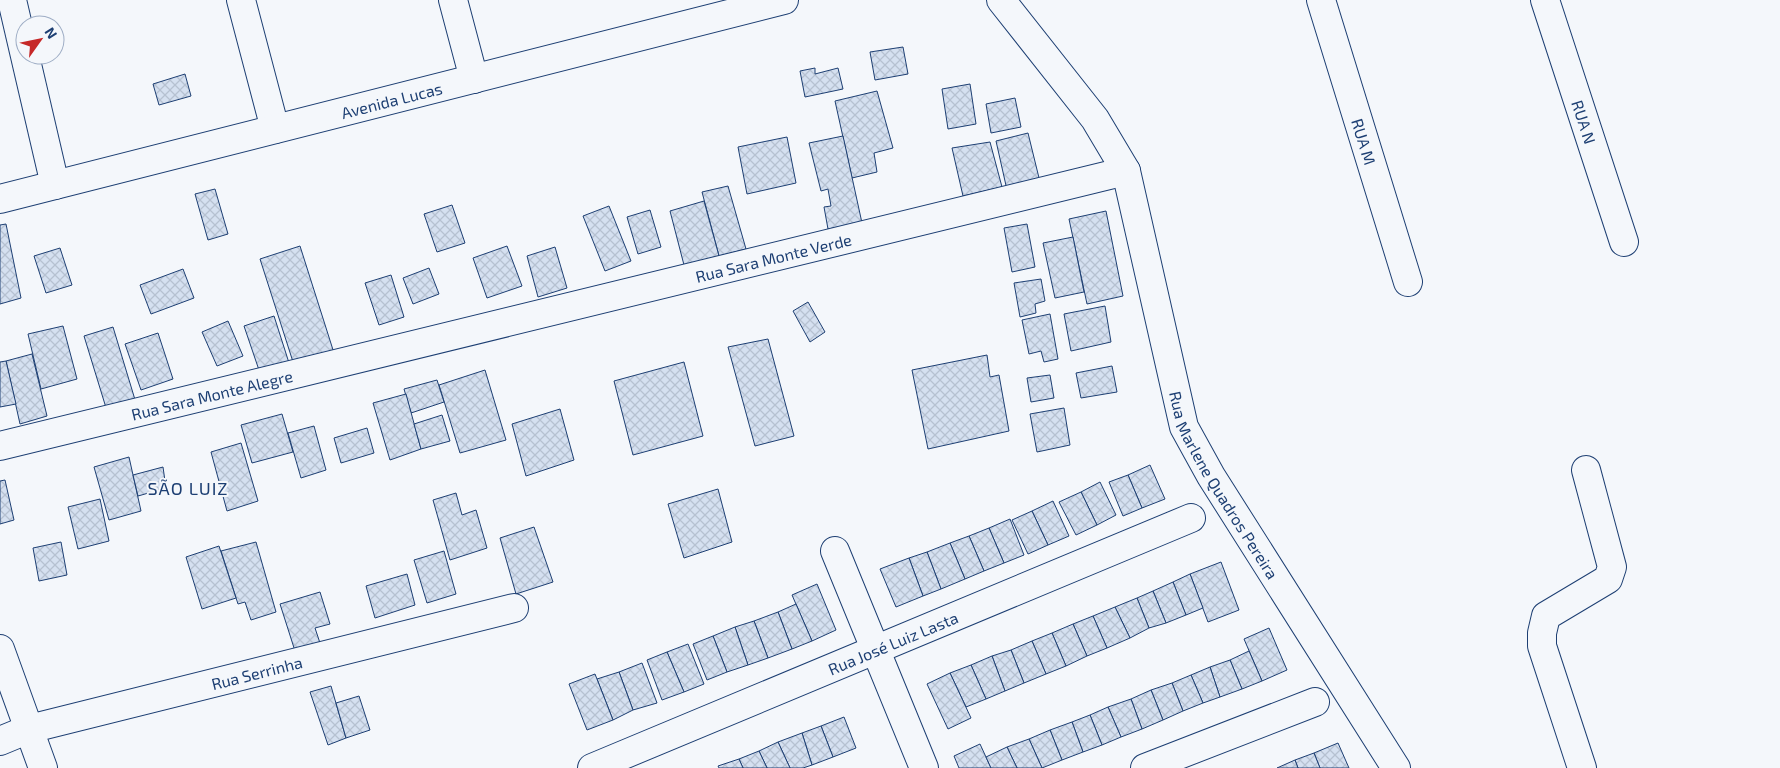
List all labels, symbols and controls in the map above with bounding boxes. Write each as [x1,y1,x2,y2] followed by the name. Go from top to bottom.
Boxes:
[15,15,65,65] north arrow
[41,24,61,42] text: N
[339,78,444,122] street label: Avenida Lucas
[1569,97,1601,146] street label: RUA N
[1349,116,1381,167] street label: RUA M
[693,229,853,285] street label: Rua Sara Monte Verde
[129,365,294,423] street label: Rua Sara Monte Alegre
[1167,389,1283,582] street label: Rua Marlene Quadros Pereira
[147,477,229,499] district label: SÃO LUIZ
[825,607,961,678] street label: Rua José Luiz Lasta
[209,652,304,693] street label: Rua Serrinha

